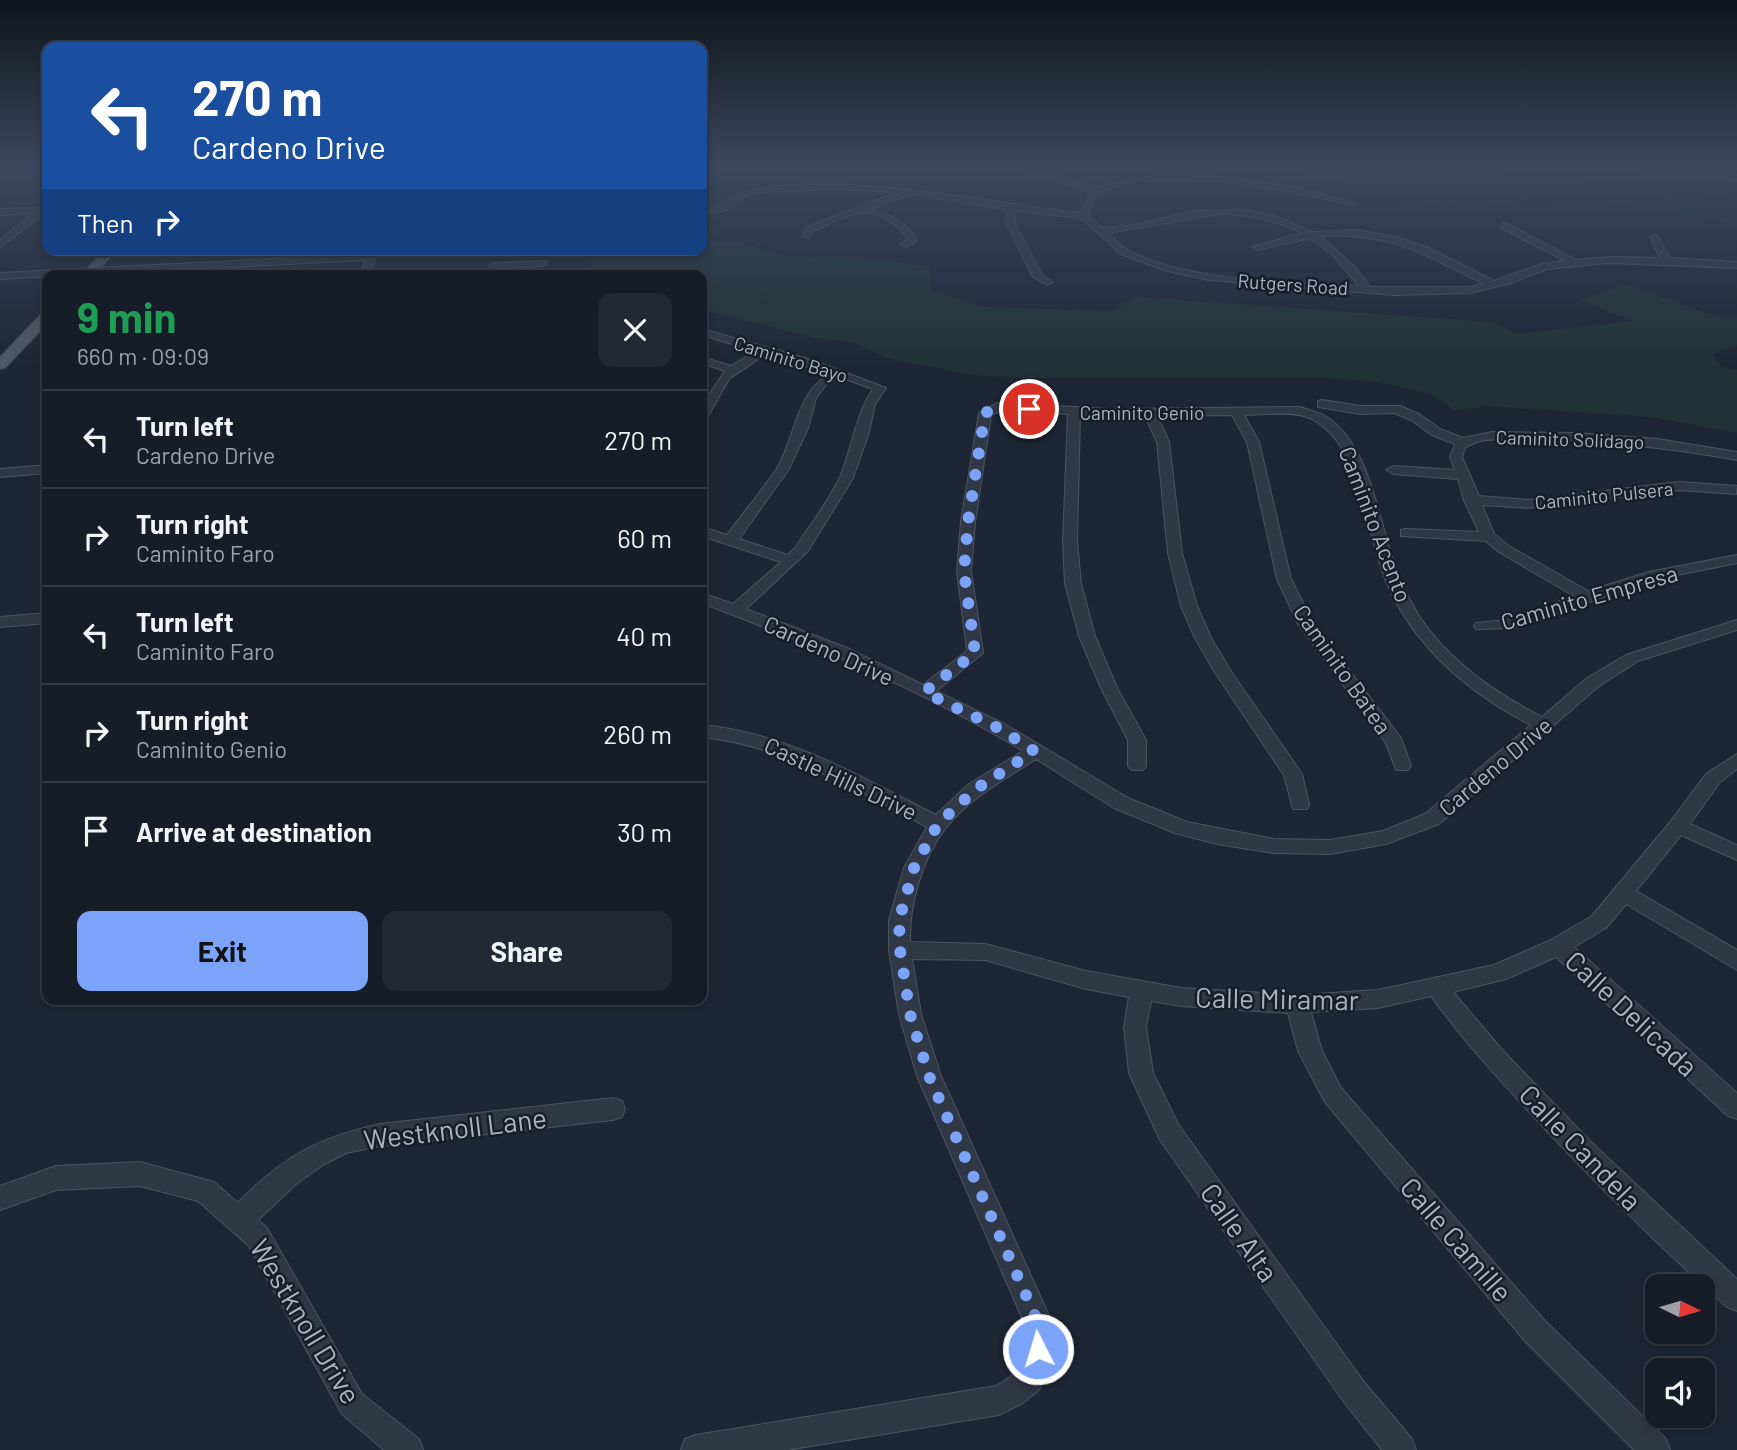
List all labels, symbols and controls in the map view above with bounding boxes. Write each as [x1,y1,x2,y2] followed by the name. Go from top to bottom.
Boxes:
[192,67,322,126] text: 270 m
[77,70,168,161] icon: left
[192,127,386,165] text: Cardeno Drive
[148,203,186,241] icon: right
[77,207,134,238] text: Then
[1237,269,1349,299] street label: Rutgers Road
[77,291,176,341] text: 9 min
[598,293,672,367] button: close
[731,331,851,387] street label: Caminito Bayo
[77,342,209,370] text: 660 m · 09:09
[999,379,1059,439] pin
[1010,390,1048,428] icon: arrive
[1080,401,1204,424] street label: Caminito Genio
[136,410,234,441] text: Turn left
[77,420,115,458] icon: left
[604,424,672,455] text: 270 m
[1495,425,1645,453] street label: Caminito Solidago
[136,441,275,469] text: Cardeno Drive
[1333,442,1419,606] street label: Caminito Acento
[1534,476,1674,514] street label: Caminito Pulsera
[136,508,249,539] text: Turn right
[77,518,115,556] icon: right
[617,522,672,553] text: 60 m
[136,539,275,567] text: Caminito Faro
[1497,558,1681,636] street label: Caminito Empresa
[1288,599,1398,739] street label: Caminito Batea
[136,606,234,637] text: Turn left
[760,609,898,691] street label: Cardeno Drive
[77,616,115,654] icon: left
[616,620,672,651] text: 40 m
[136,637,275,665] text: Caminito Faro
[136,704,249,735] text: Turn right
[1433,711,1557,821] street label: Cardeno Drive
[77,714,115,752] icon: right
[603,718,672,749] text: 260 m
[760,730,922,826] street label: Castle Hills Drive
[136,735,287,763] text: Caminito Genio
[77,812,115,850] icon: arrive
[136,816,372,847] text: Arrive at destination
[617,816,672,847] text: 30 m
[77,911,368,991] button: Exit
[382,911,672,991] button: Share
[1559,943,1705,1083] street label: Calle Delicada
[1195,980,1359,1016] street label: Calle Miramar
[1513,1077,1649,1217] street label: Calle Candela
[362,1100,548,1156] street label: Westknoll Lane
[1394,1170,1520,1308] street label: Calle Camille
[1194,1176,1286,1288] street label: Calle Alta
[243,1232,369,1410] street label: Westknoll Drive
[1645,1274,1715,1344] north arrow
[1645,1274,1715,1428] map controls
[1001,1312,1075,1386] position arrow
[1645,1358,1715,1428] button: sound

